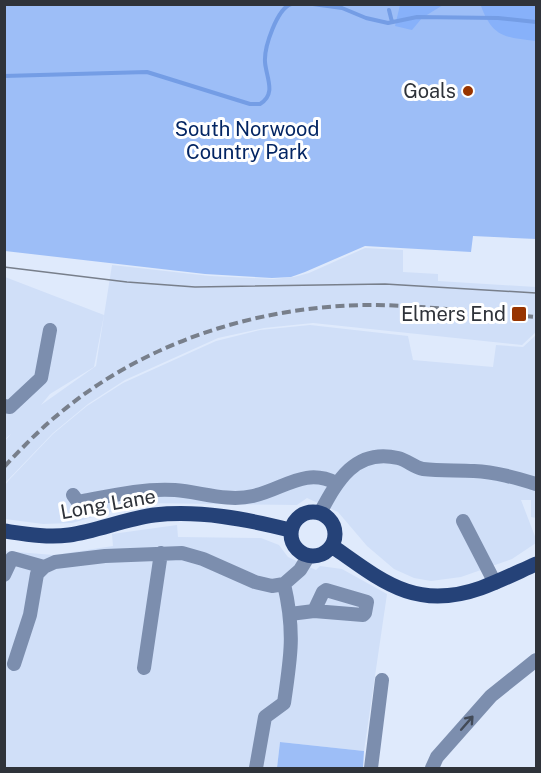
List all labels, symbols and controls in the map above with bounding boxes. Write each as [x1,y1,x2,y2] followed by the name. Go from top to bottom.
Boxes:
[403,79,456,103] place label: Goals
[461,84,475,98] marker: Goals
[175,117,319,164] park label: South Norwood Country Park
[401,302,506,326] place label: Elmers End
[510,305,528,323] marker: Elmers End
[58,484,158,524] street label: Long Lane
[460,715,474,730] one-way arrow

